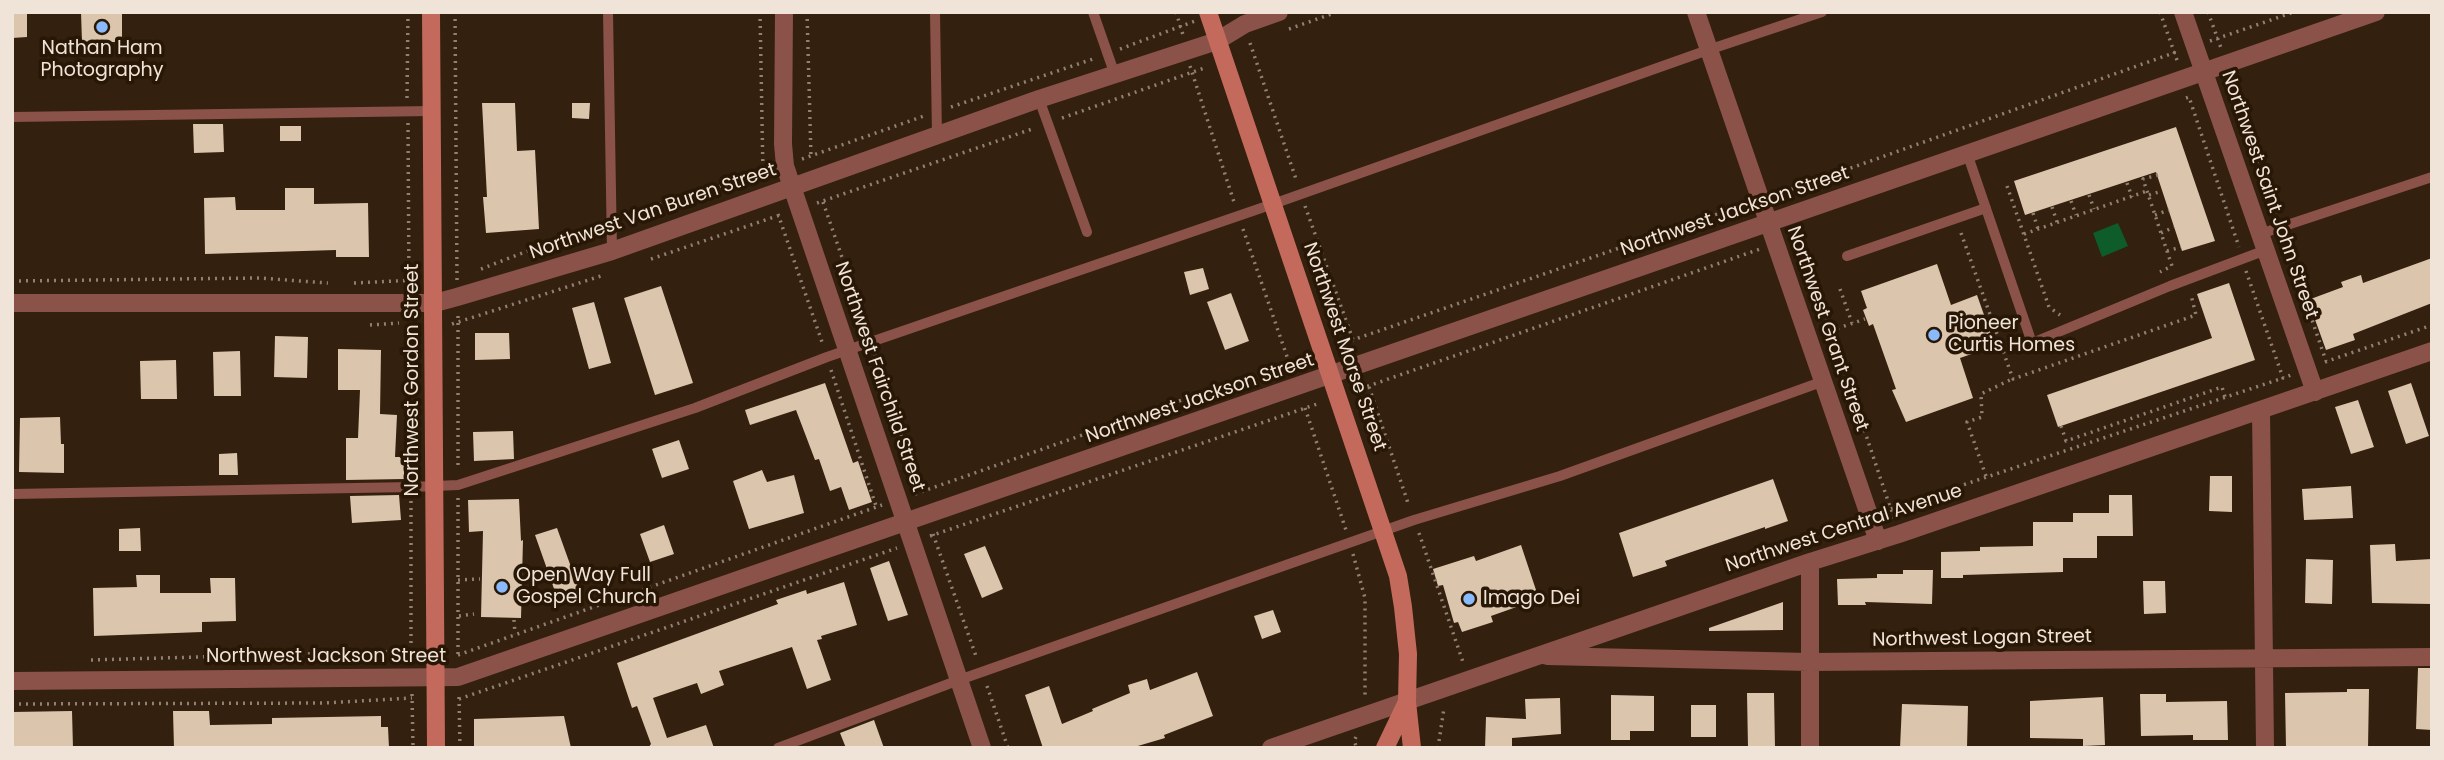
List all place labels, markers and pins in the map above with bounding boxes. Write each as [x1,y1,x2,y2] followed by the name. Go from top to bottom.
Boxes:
[94,19,110,35] marker: Nathan Ham Photography
[41,38,163,82] place label: Nathan Ham Photography
[1948,313,2075,357] place label: Pioneer Curtis Homes
[1926,327,1942,343] marker: Pioneer Curtis Homes
[516,565,657,609] place label: Open Way Full Gospel Church
[494,579,510,595] marker: Open Way Full Gospel Church
[1483,588,1580,610] place label: Imago Dei
[1461,591,1477,607] marker: Imago Dei

